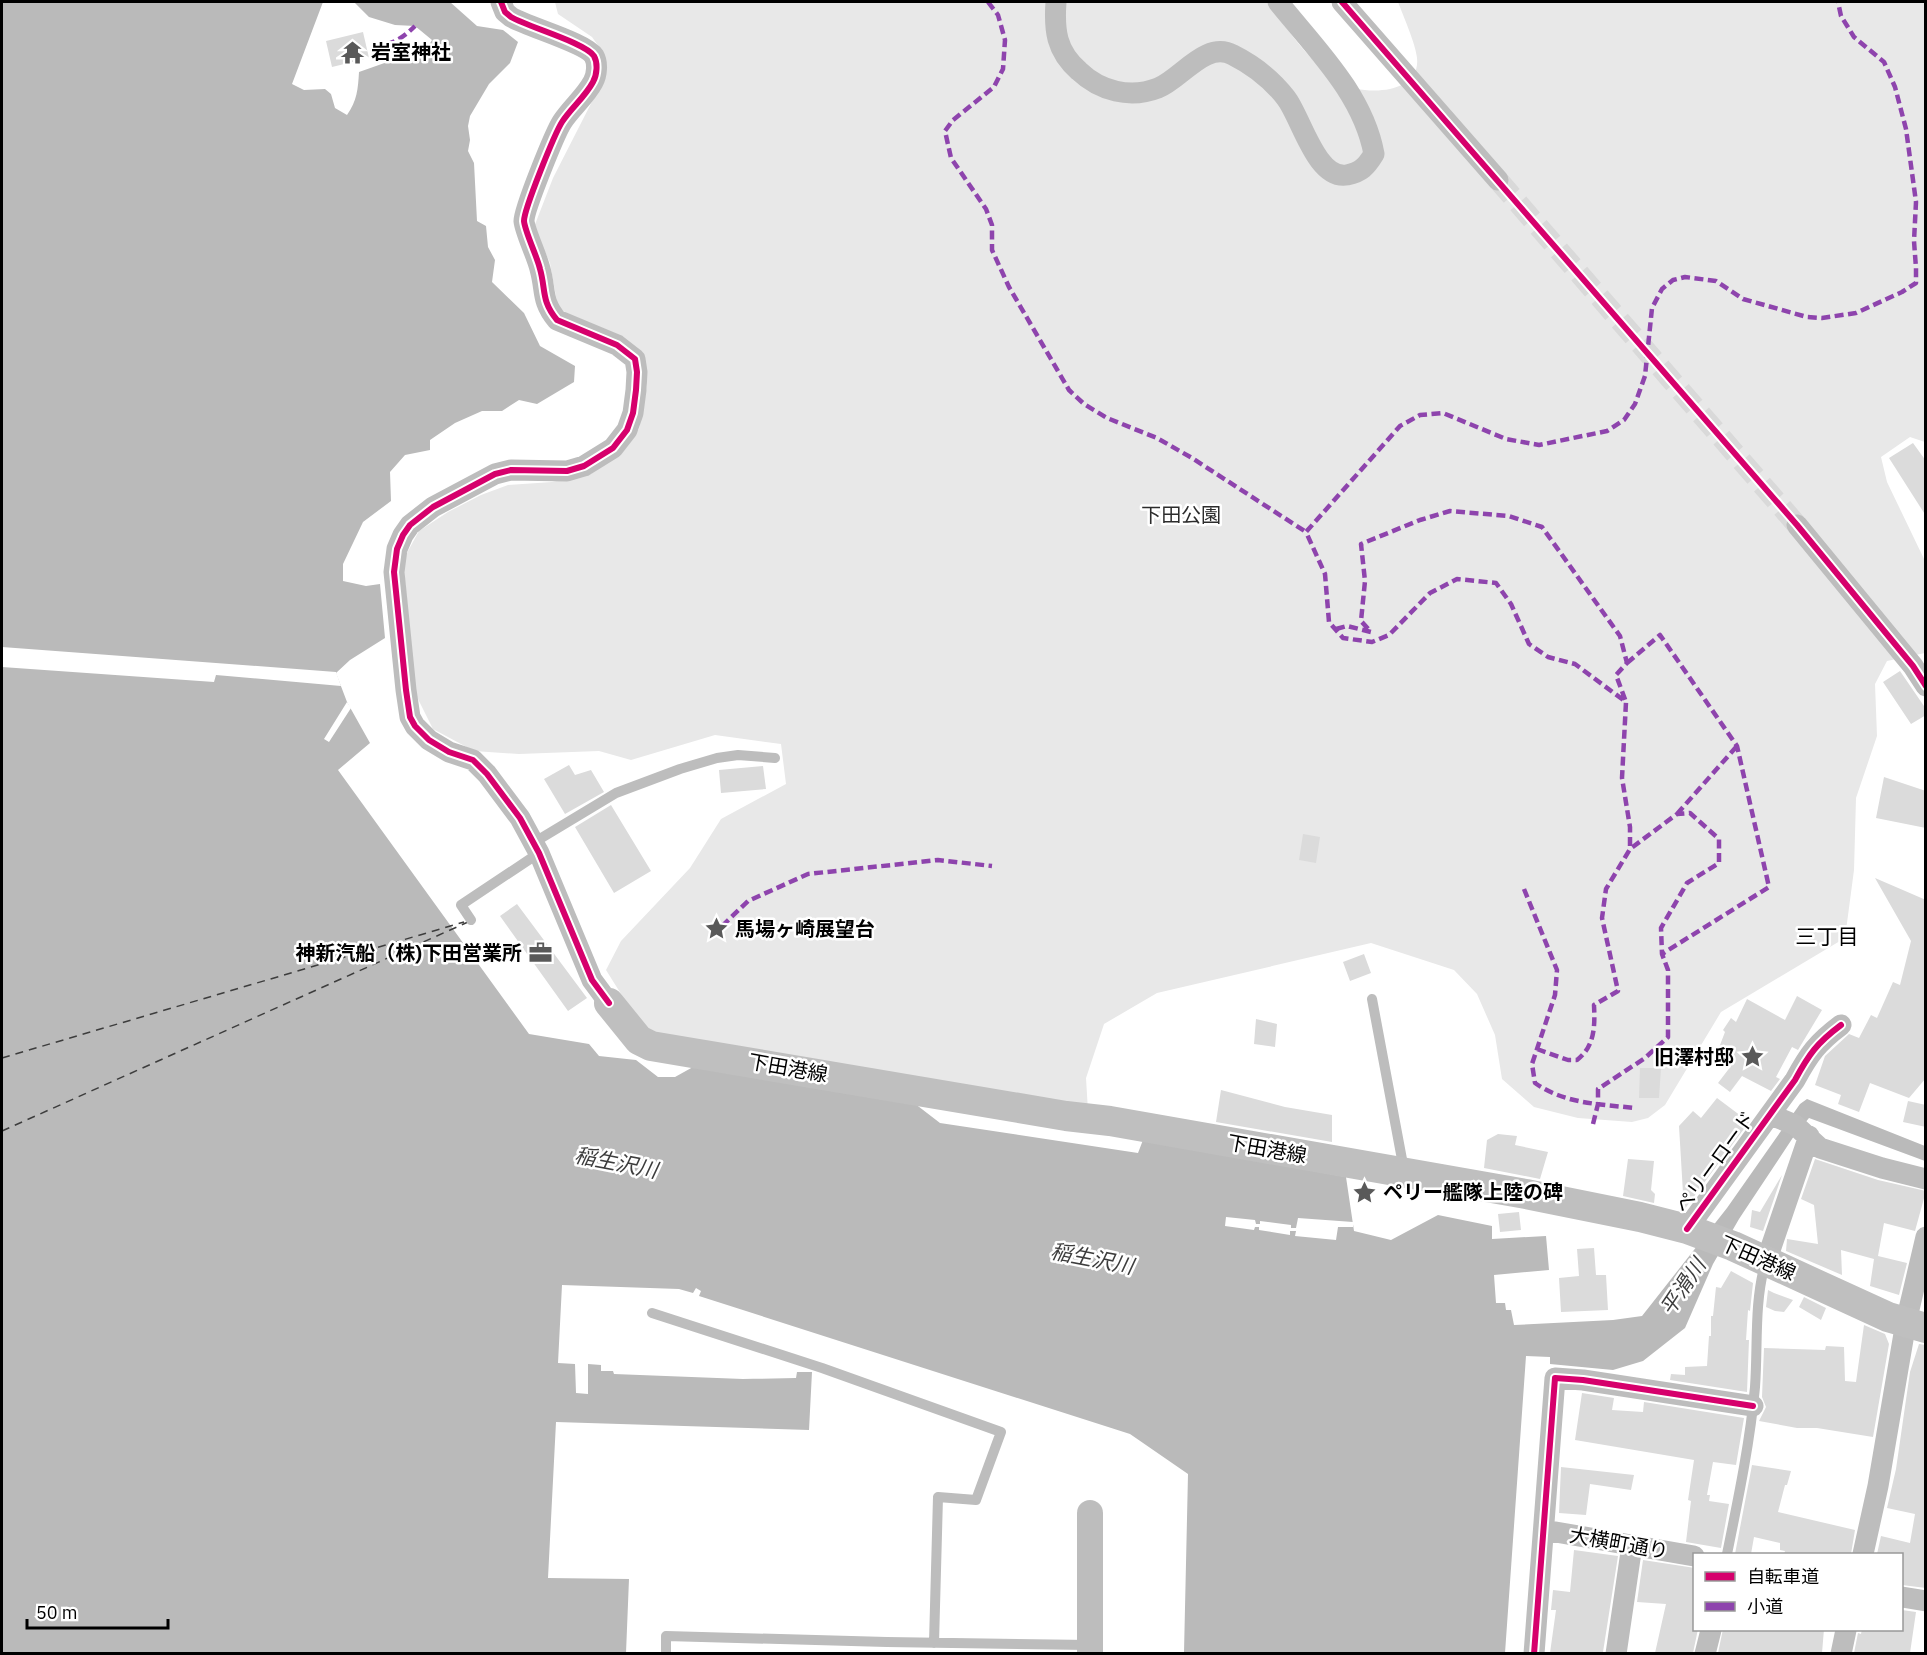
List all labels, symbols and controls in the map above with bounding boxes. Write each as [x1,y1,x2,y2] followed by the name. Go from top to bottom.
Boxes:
[371,38,451,65] place label: 岩室神社
[340,39,366,65] temple icon: 岩室神社
[1141,501,1221,528] park label: 下田公園
[735,915,875,942] place label: 馬場ヶ崎展望台
[704,916,730,942] place icon: 馬場ヶ崎展望台
[1796,922,1859,950] district label: 三丁目
[295,939,522,966] place label: 神新汽船（株)下田営業所
[527,940,553,966] office icon: 神新汽船（株)下田営業所
[1654,1043,1734,1070] place label: 旧澤村邸
[1739,1044,1765,1070] place icon: 旧澤村邸
[746,1047,830,1088] street label: 下田港線
[1668,1105,1761,1218] street label: ペリーロード
[1225,1128,1309,1169] street label: 下田港線
[572,1140,662,1184] water label: 稲生沢川
[1383,1178,1563,1205] place label: ペリー艦隊上陸の碑
[1352,1179,1378,1205] place icon: ペリー艦隊上陸の碑
[1716,1229,1800,1286] street label: 下田港線
[1048,1236,1138,1280] water label: 稲生沢川
[1653,1251,1713,1320] water label: 平滑川
[1568,1521,1671,1564] street label: 大横町通り
[1693,1553,1903,1631] legend
[1747,1565,1819,1588] text: 自転車道
[27,1592,168,1630] scale bar
[1747,1595,1783,1618] text: 小道
[36,1601,78,1624] text: 50 m

